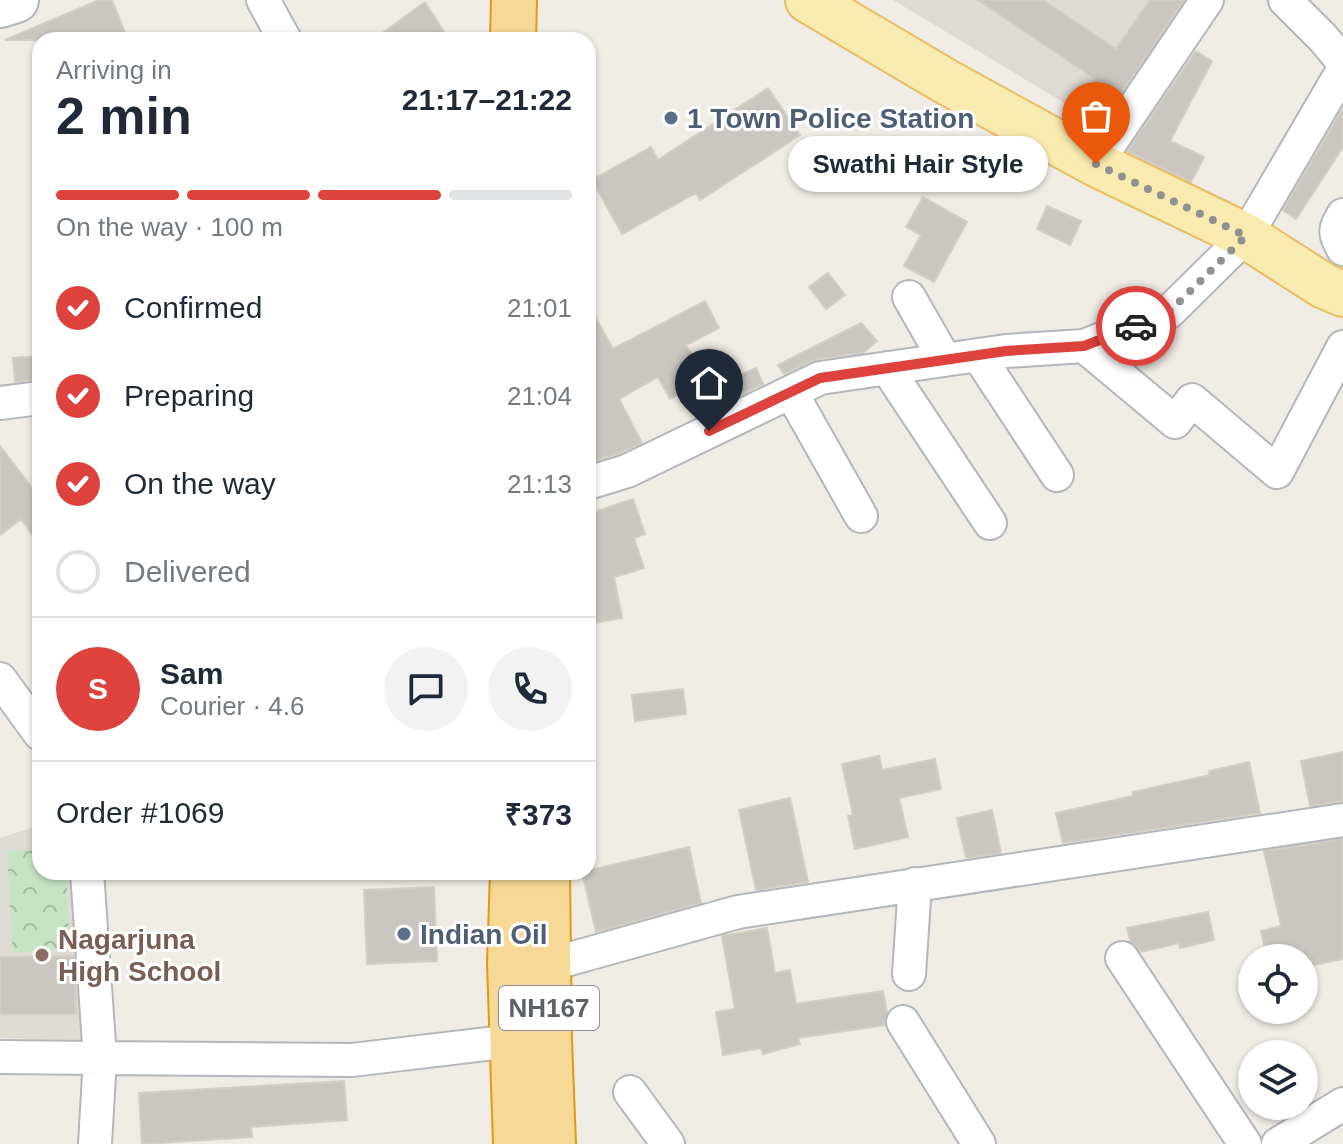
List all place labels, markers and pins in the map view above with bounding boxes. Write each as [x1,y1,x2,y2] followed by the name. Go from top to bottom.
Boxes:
[1062,82,1130,164] pin
[687,103,974,134] place label: 1 Town Police Station
[662,109,680,127] marker: 1 Town Police Station
[788,136,1048,192] callout: Swathi Hair Style
[675,349,743,431] pin
[420,919,548,950] place label: Indian Oil
[58,924,221,987] place label: Nagarjuna High School
[395,925,413,943] marker: Indian Oil
[33,946,51,964] marker: Nagarjuna High School

